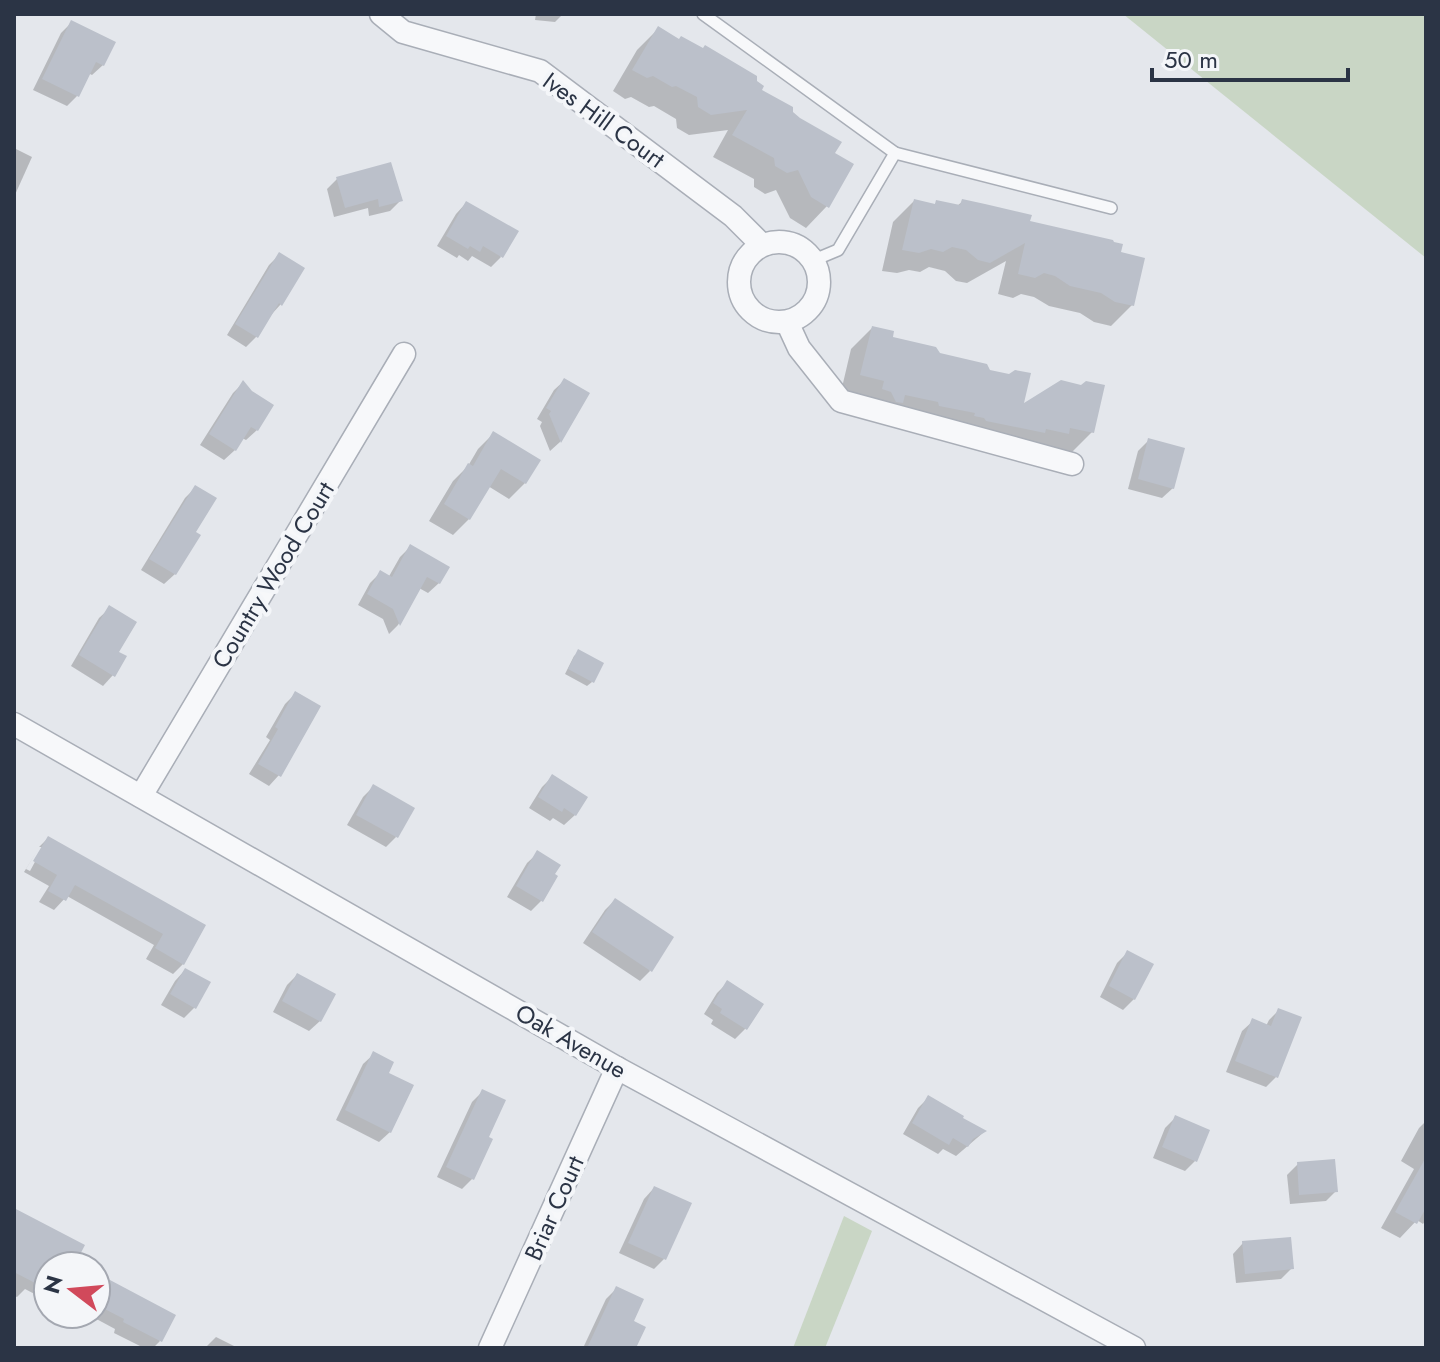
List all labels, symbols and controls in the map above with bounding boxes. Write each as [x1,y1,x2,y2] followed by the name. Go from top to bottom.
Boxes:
[1152,32,1348,82] scale bar
[1164,42,1218,77] text: 50 m
[536,64,672,176] street label: Ives Hill Court
[203,475,343,675] street label: Country Wood Court
[509,995,633,1087] street label: Oak Avenue
[515,1150,593,1266] street label: Briar Court
[32,1250,112,1330] north arrow
[35,1272,71,1297] text: N

